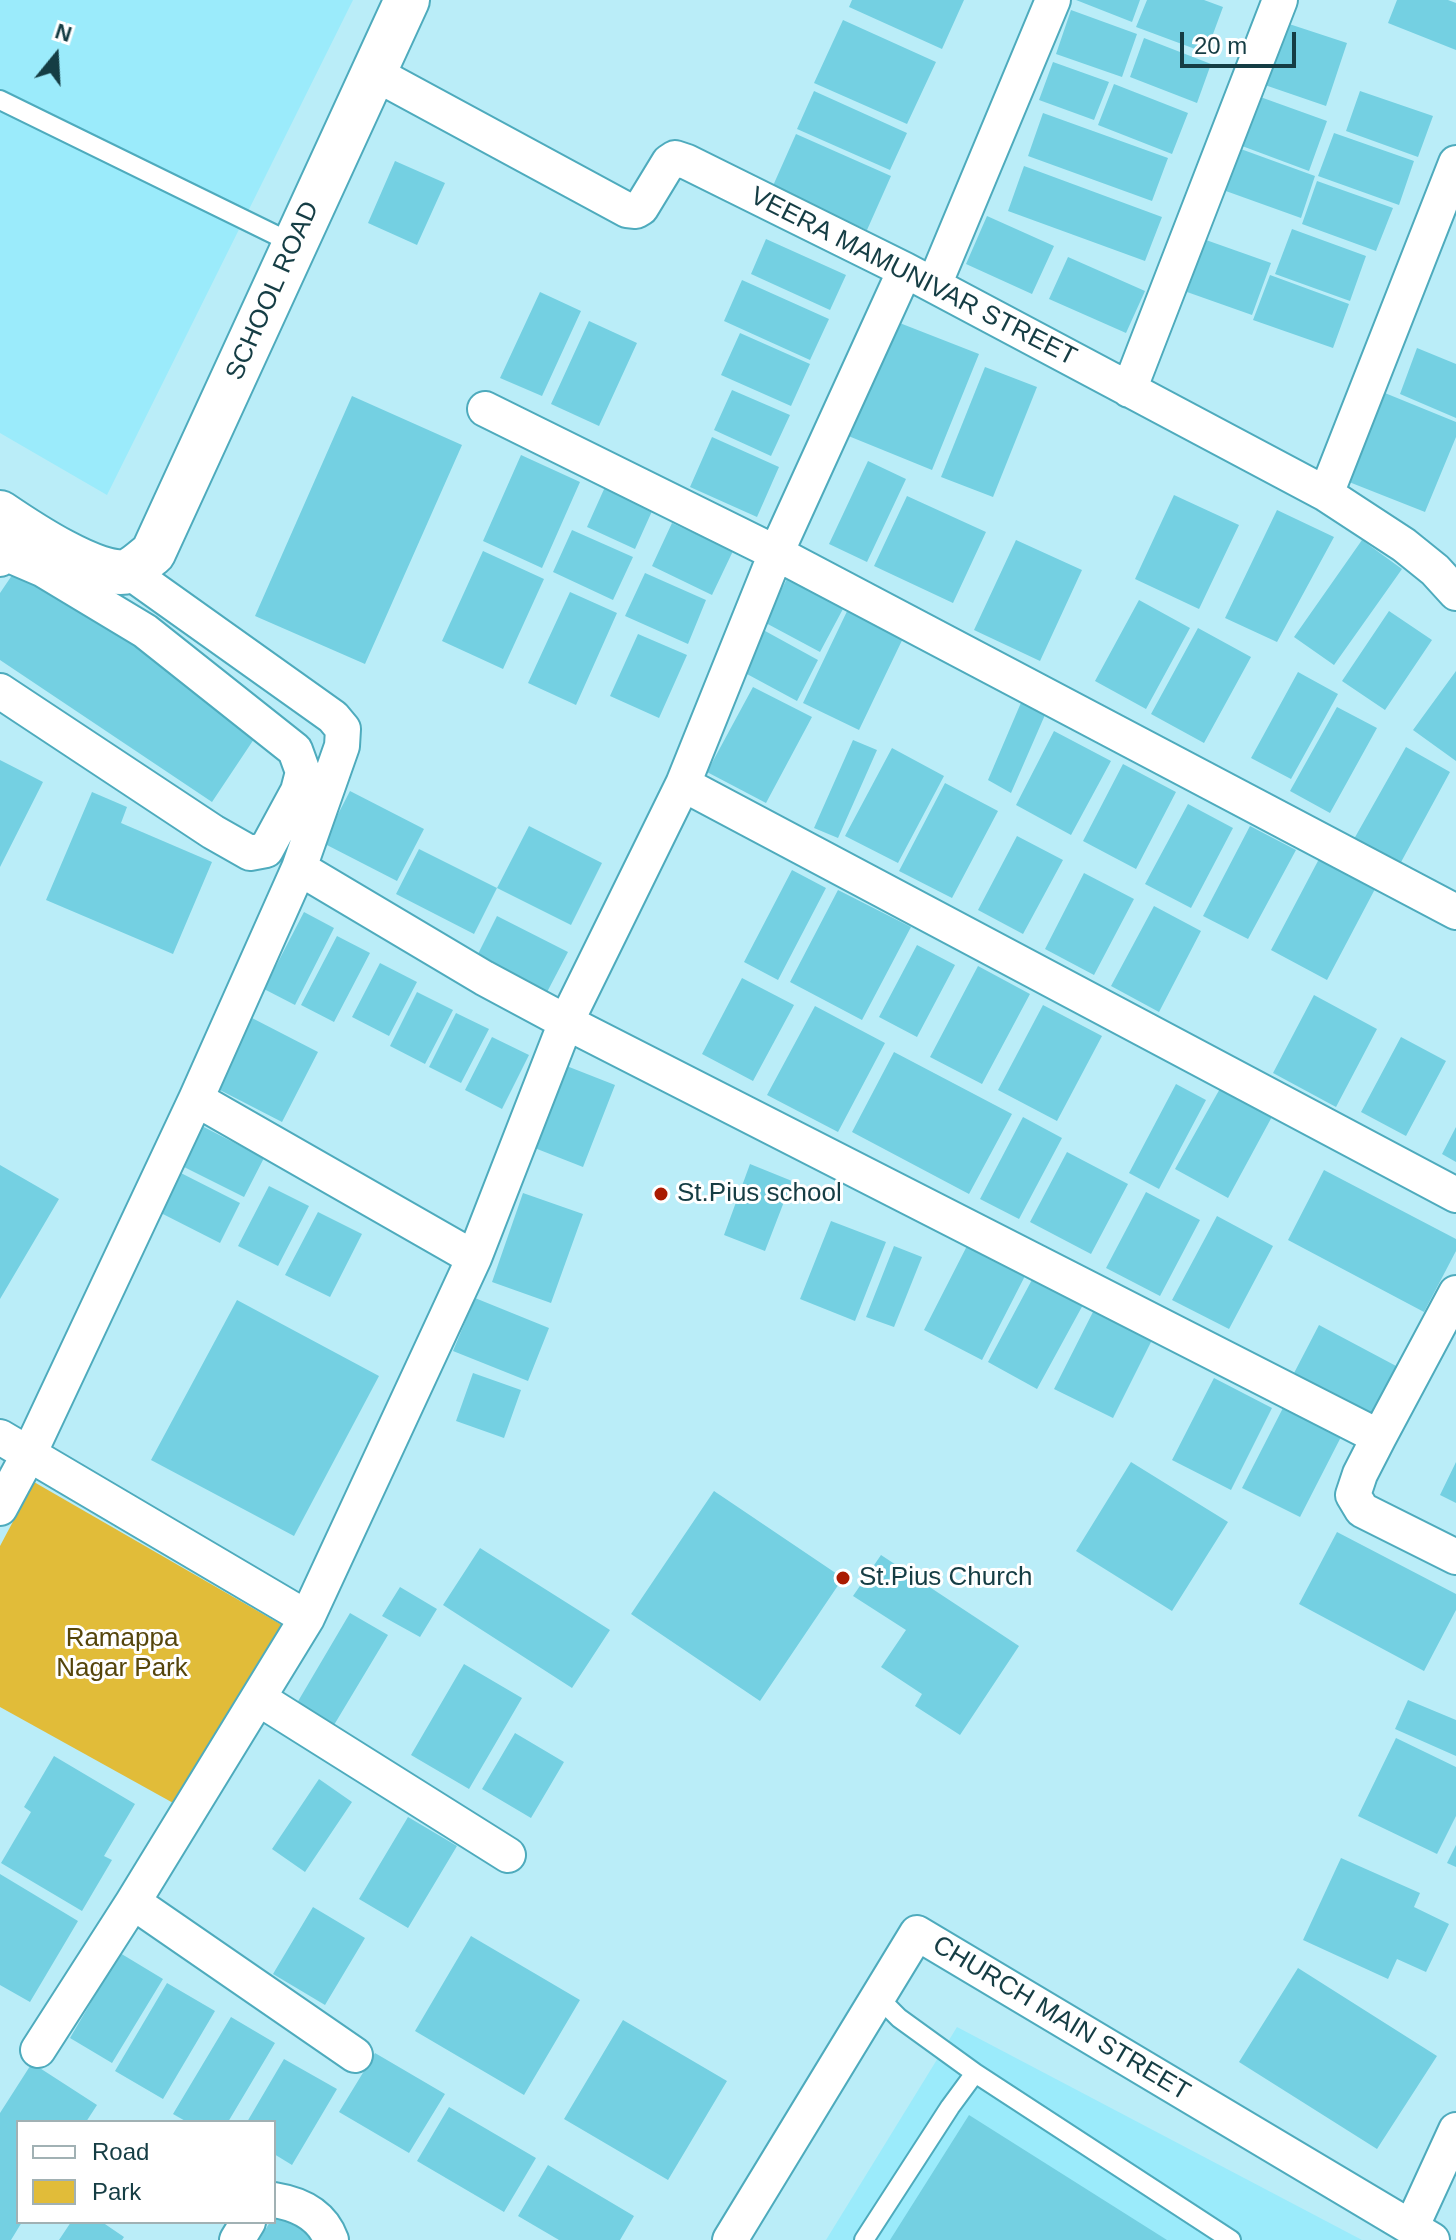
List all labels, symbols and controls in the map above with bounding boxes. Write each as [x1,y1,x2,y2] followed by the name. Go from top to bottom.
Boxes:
[16,16,96,96] north arrow
[1184,16,1300,66] scale bar
[52,18,75,47] text: N
[1194,32,1247,59] text: 20 m
[745,181,1081,373] street label: VEERA MAMUNIVAR STREET
[220,197,326,385] street label: SCHOOL ROAD
[677,1178,842,1210] place label: St.Pius school
[652,1185,670,1203] marker: St.Pius school
[859,1562,1032,1594] place label: St.Pius Church
[834,1569,852,1587] marker: St.Pius Church
[56,1623,188,1684] park label: Ramappa Nagar Park
[927,1930,1195,2108] street label: CHURCH MAIN STREET
[16,2120,276,2224] legend
[92,2138,149,2165] text: Road
[92,2178,141,2205] text: Park

